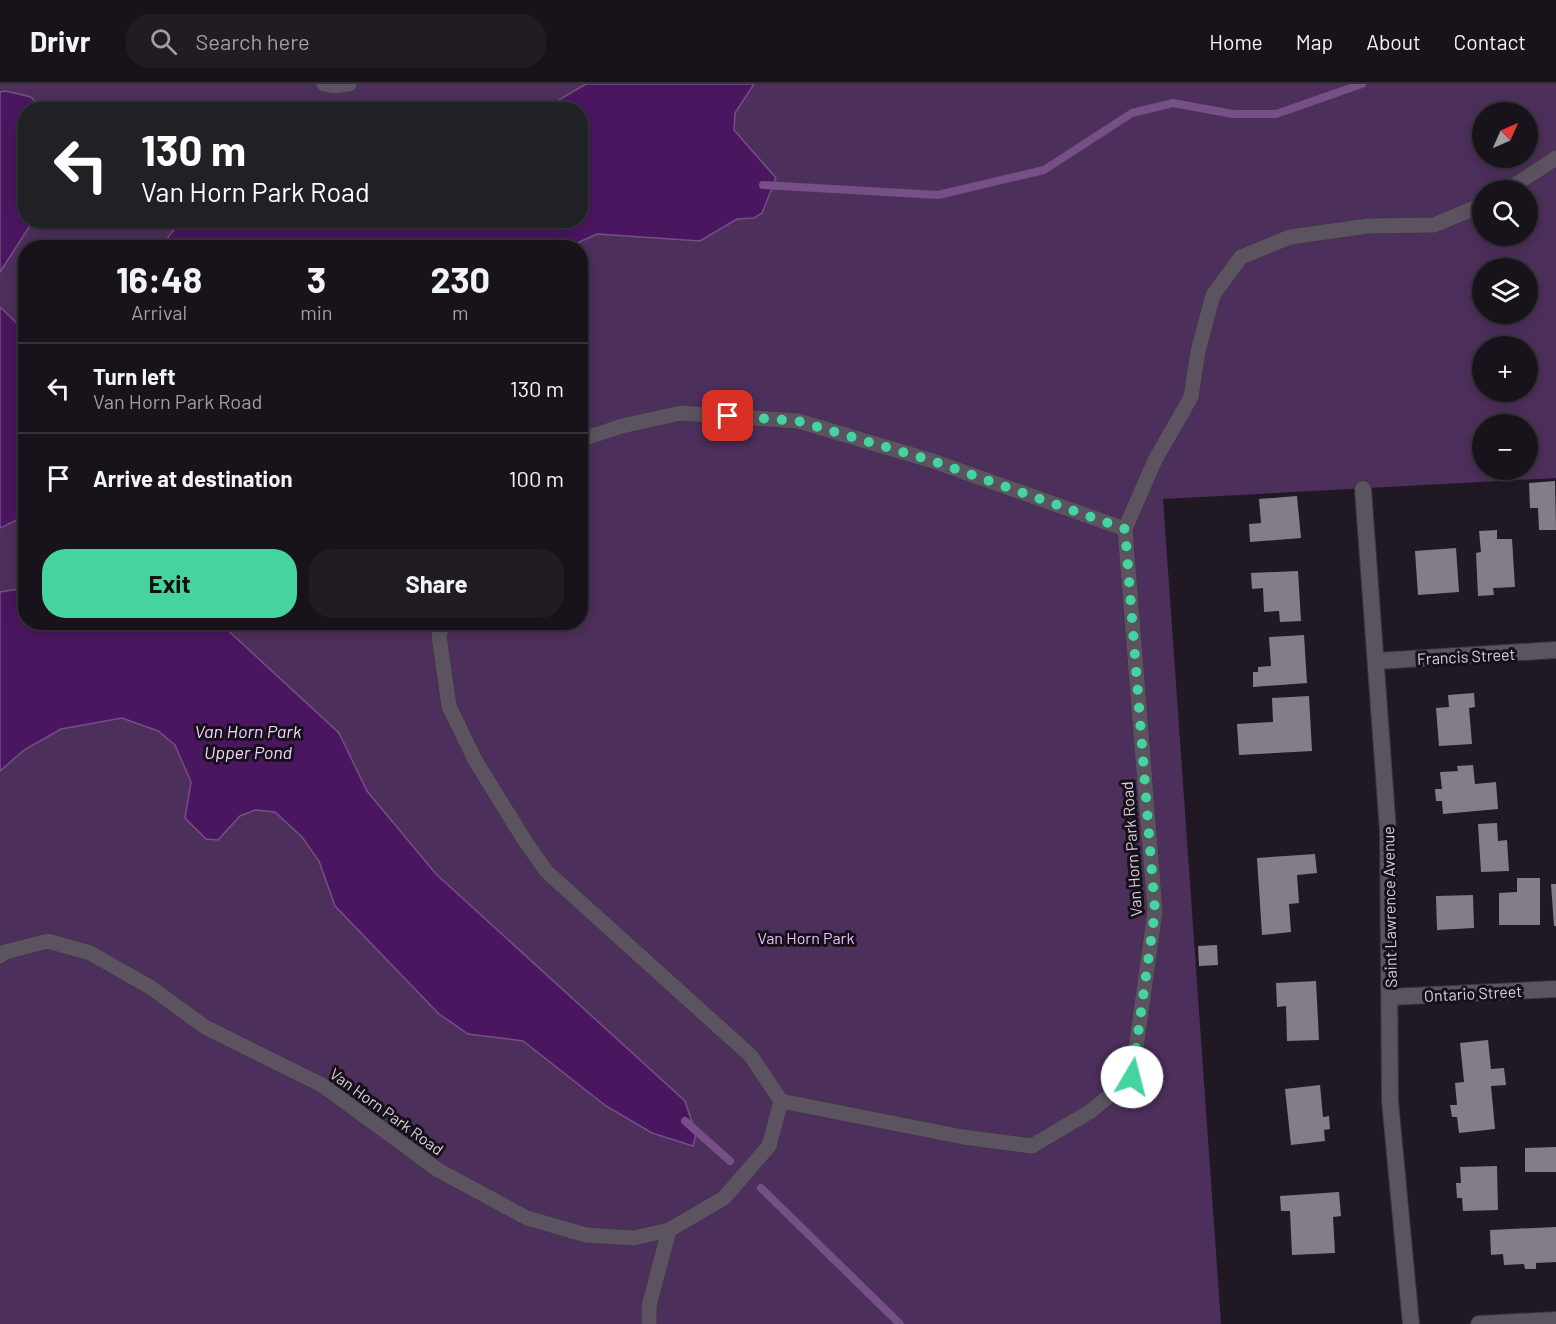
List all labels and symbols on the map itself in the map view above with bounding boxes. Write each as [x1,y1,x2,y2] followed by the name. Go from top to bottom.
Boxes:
[1472,102,1538,168] north arrow
[702,390,753,441] pin
[1416,644,1516,668] street label: Francis Street
[195,720,302,763] water label: Van Horn Park Upper Pond
[1117,781,1145,917] street label: Van Horn Park Road
[1378,826,1400,988] street label: Saint Lawrence Avenue
[758,928,854,947] park label: Van Horn Park
[1424,981,1522,1005] street label: Ontario Street
[1100,1045,1164,1109] position arrow
[327,1063,447,1159] street label: Van Horn Park Road

